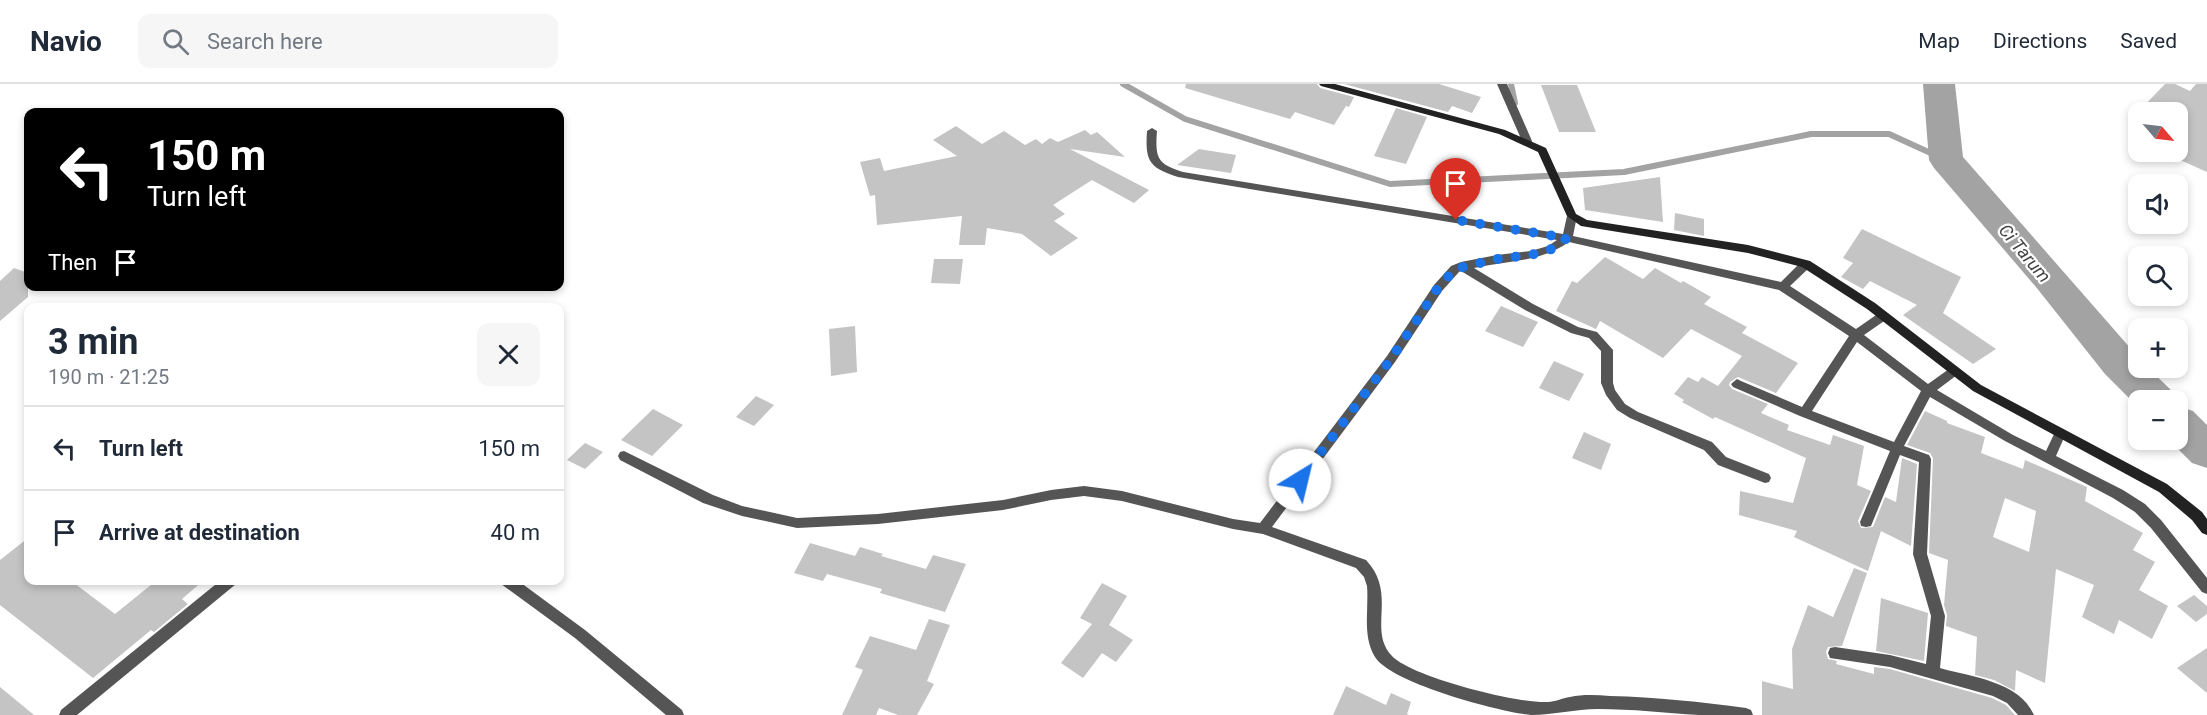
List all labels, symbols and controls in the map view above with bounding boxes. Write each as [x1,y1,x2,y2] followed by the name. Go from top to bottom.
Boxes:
[138,14,558,68] search box
[30,25,102,58] text: Navio
[159,25,192,58] icon: search
[207,29,323,54] text: Search here
[1918,29,1960,53] text: Map
[1993,29,2087,53] text: Directions
[2120,29,2177,53] text: Saved
[2128,102,2188,162] north arrow
[2128,102,2188,450] map controls
[147,131,266,180] text: 150 m
[48,132,126,210] icon: left
[1430,158,1481,220] pin
[1439,167,1472,200] icon: arrive
[2128,174,2188,234] button: sound
[147,181,247,213] text: Turn left
[1995,220,2055,286] water label: Ci Tarum
[109,246,142,279] icon: arrive
[2128,246,2188,306] button: search
[48,250,97,275] text: Then
[2128,318,2188,378] button: +
[48,321,139,363] text: 3 min
[477,323,540,386] button: close
[48,365,169,389] text: 190 m · 21:25
[2128,390,2188,450] button: −
[48,432,81,465] icon: left
[99,436,183,461] text: Turn left
[478,436,540,461] text: 150 m
[1268,448,1332,512] position arrow
[48,516,81,549] icon: arrive
[99,520,300,545] text: Arrive at destination
[491,520,540,545] text: 40 m

